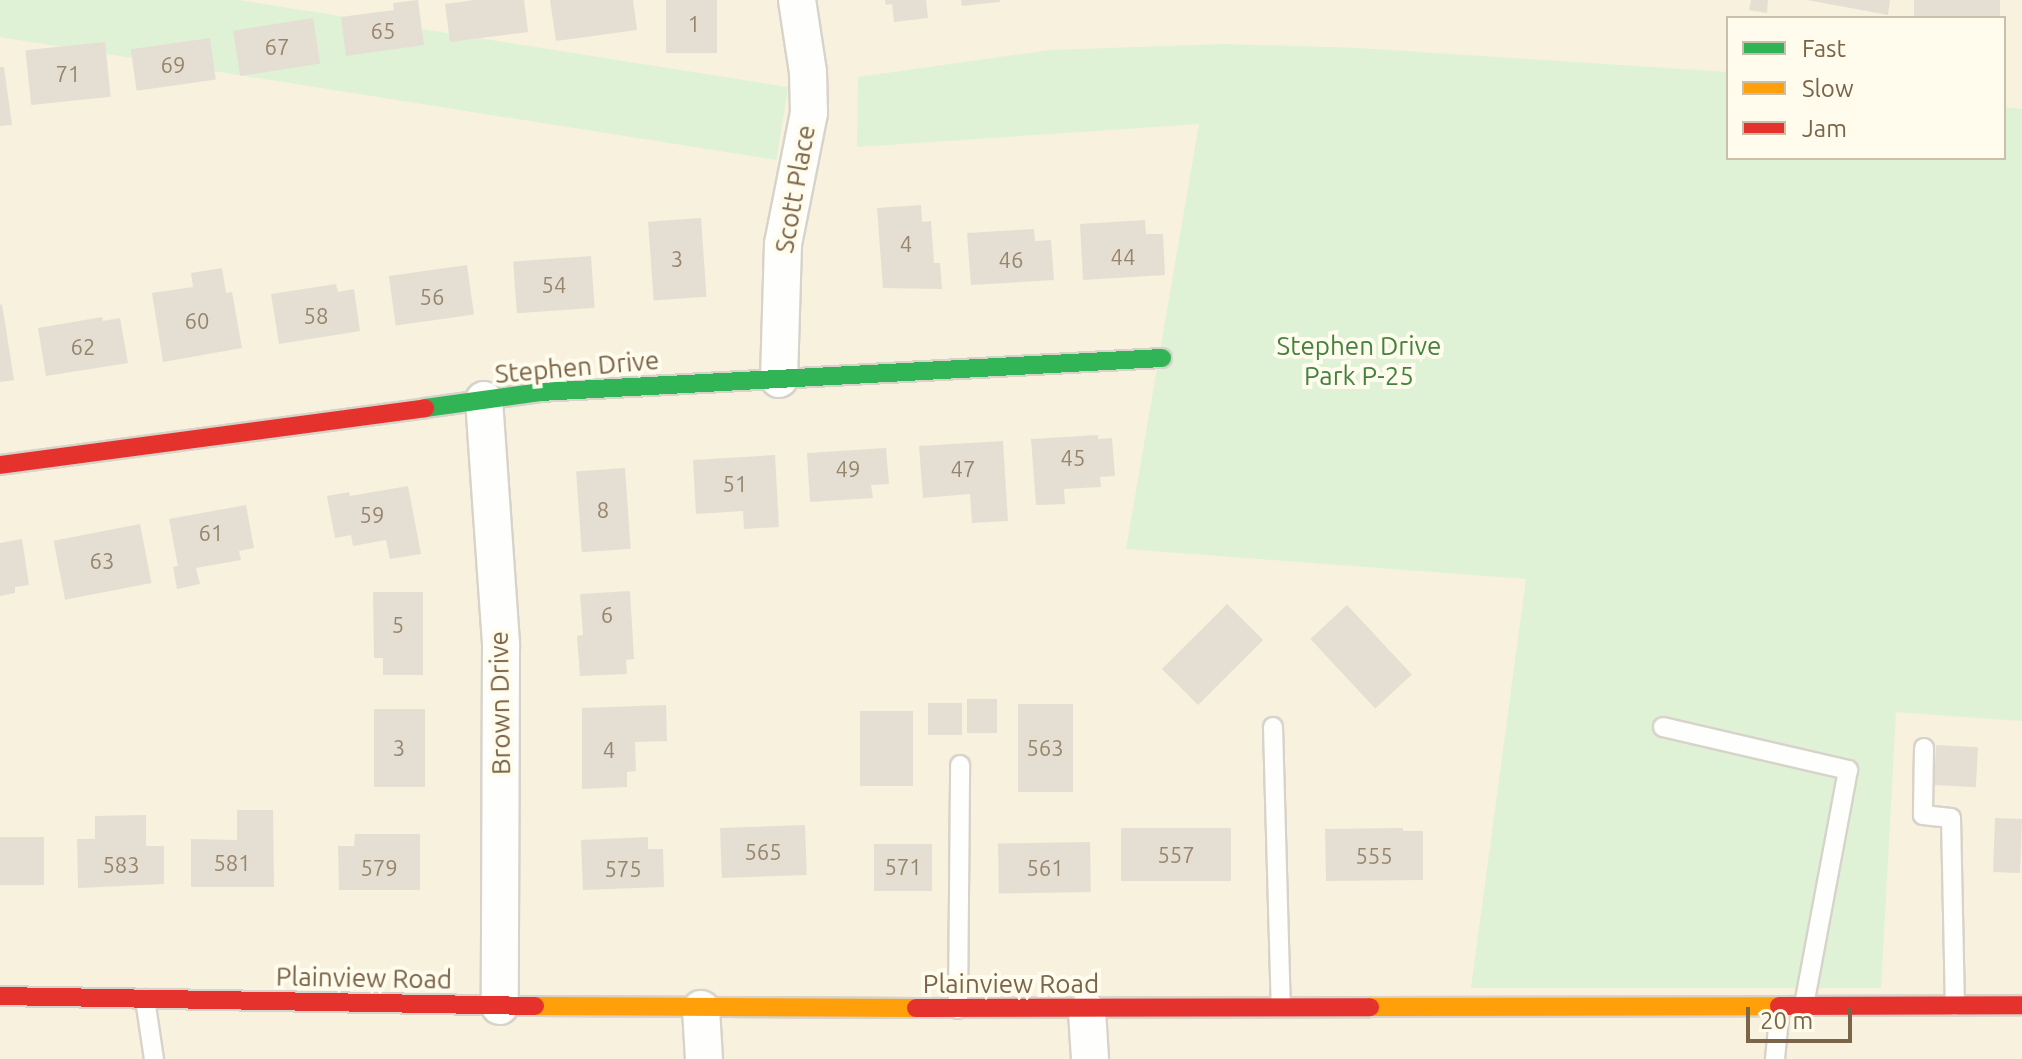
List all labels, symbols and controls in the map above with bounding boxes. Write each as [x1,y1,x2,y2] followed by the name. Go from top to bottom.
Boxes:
[688,11,700,37] house number: 1
[1726,16,2006,160] legend
[371,18,395,44] house number: 65
[265,34,289,60] house number: 67
[1802,35,1846,62] text: Fast
[161,52,185,78] house number: 69
[56,61,80,87] house number: 71
[1802,75,1854,102] text: Slow
[1802,115,1847,142] text: Jam
[768,123,822,255] street label: Scott Place
[900,231,912,257] house number: 4
[1111,244,1135,270] house number: 44
[671,246,683,272] house number: 3
[999,247,1023,273] house number: 46
[542,272,566,298] house number: 54
[420,284,444,310] house number: 56
[304,303,328,329] house number: 58
[185,308,209,334] house number: 60
[1277,330,1441,392] park label: Stephen Drive Park P-25
[71,334,95,360] house number: 62
[494,344,660,390] street label: Stephen Drive
[1061,445,1085,471] house number: 45
[836,456,860,482] house number: 49
[951,456,975,482] house number: 47
[723,471,747,497] house number: 51
[597,497,609,523] house number: 8
[360,502,384,528] house number: 59
[199,520,223,546] house number: 61
[90,548,114,574] house number: 63
[601,602,613,628] house number: 6
[392,612,404,638] house number: 5
[483,631,517,775] street label: Brown Drive
[393,735,405,761] house number: 3
[1026,735,1064,761] house number: 563
[603,737,615,763] house number: 4
[744,839,782,865] house number: 565
[1157,842,1195,868] house number: 557
[1355,843,1393,869] house number: 555
[213,850,251,876] house number: 581
[102,852,140,878] house number: 583
[884,854,922,880] house number: 571
[360,855,398,881] house number: 579
[1026,855,1064,881] house number: 561
[604,856,642,882] house number: 575
[276,961,452,995] street label: Plainview Road
[923,968,1099,1000] street label: Plainview Road
[1750,991,1856,1041] scale bar
[1760,1007,1813,1034] text: 20 m

